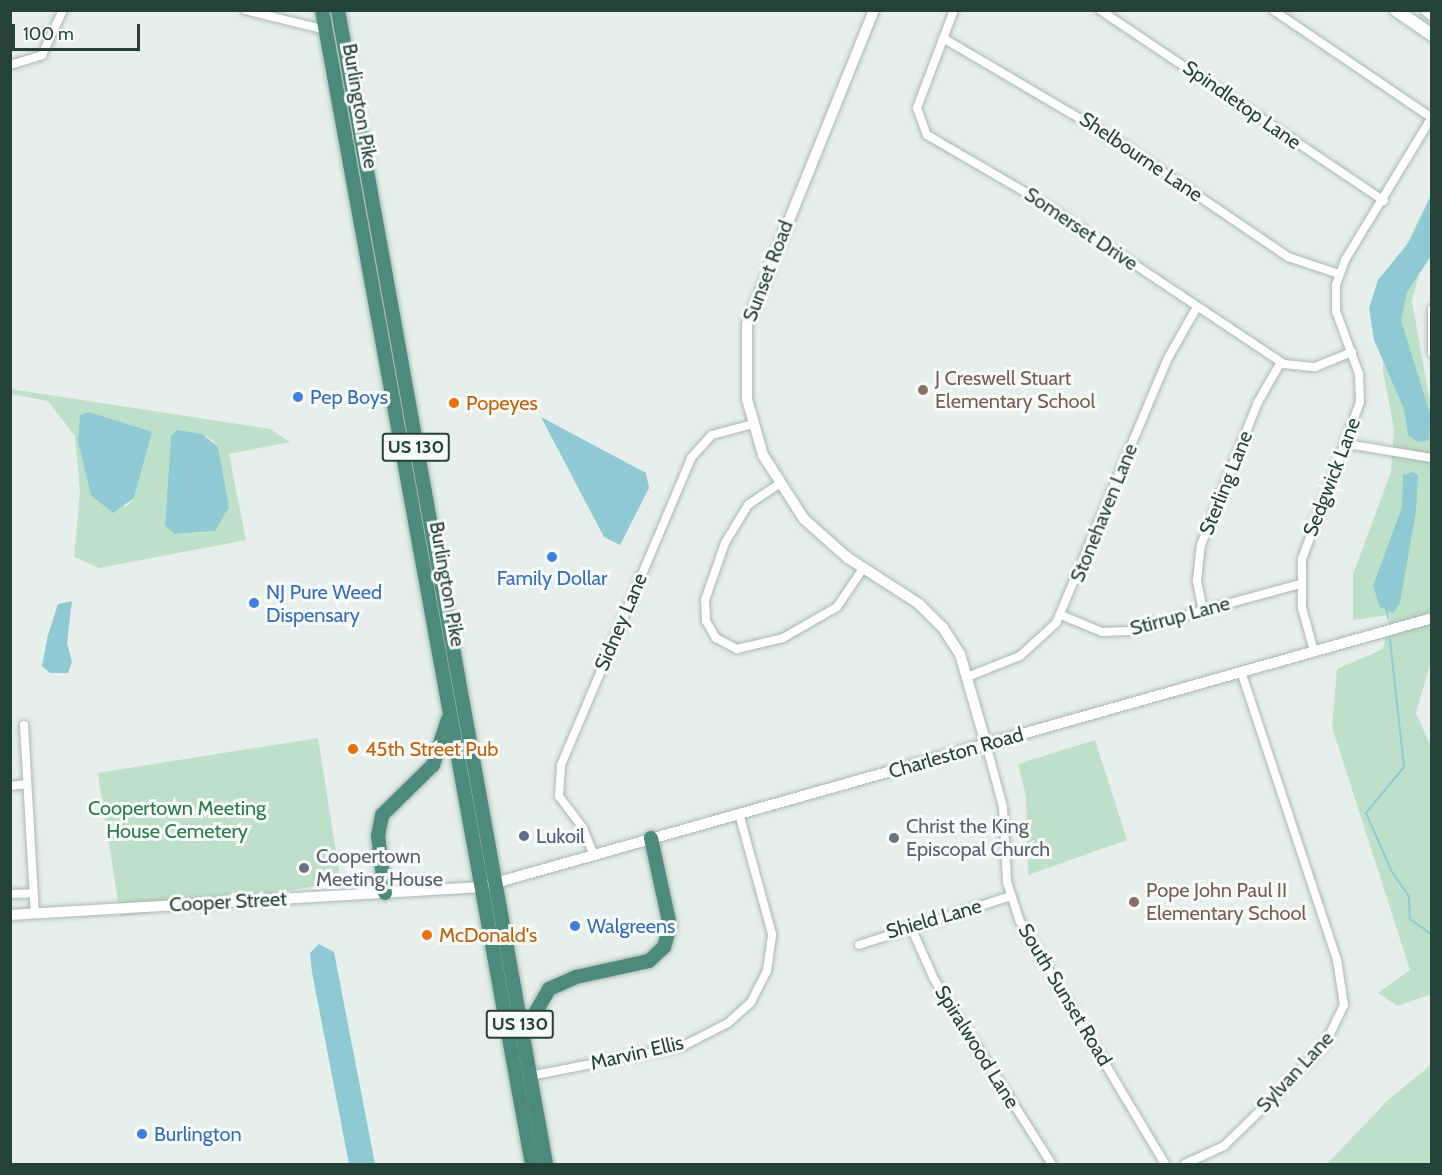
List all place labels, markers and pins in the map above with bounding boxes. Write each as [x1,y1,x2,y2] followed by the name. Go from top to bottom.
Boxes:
[935,366,1095,413] place label: J Creswell Stuart Elementary School
[916,383,930,397] marker: J Creswell Stuart Elementary School
[310,385,388,409] place label: Pep Boys
[291,390,305,404] marker: Pep Boys
[466,391,538,415] place label: Popeyes
[447,396,461,410] marker: Popeyes
[545,550,559,564] marker: Family Dollar
[497,566,607,590] place label: Family Dollar
[266,580,382,627] place label: NJ Pure Weed Dispensary
[247,596,261,610] marker: NJ Pure Weed Dispensary
[365,737,498,761] place label: 45th Street Pub
[346,742,360,756] marker: 45th Street Pub
[906,814,1050,861] place label: Christ the King Episcopal Church
[536,824,585,848] place label: Lukoil
[517,829,531,843] marker: Lukoil
[887,831,901,845] marker: Christ the King Episcopal Church
[316,844,443,891] place label: Coopertown Meeting House
[297,861,311,875] marker: Coopertown Meeting House
[1146,879,1306,926] place label: Pope John Paul II Elementary School
[1127,895,1141,909] marker: Pope John Paul II Elementary School
[587,914,675,938] place label: Walgreens
[568,919,582,933] marker: Walgreens
[439,923,537,947] place label: McDonald's
[420,928,434,942] marker: McDonald's
[154,1122,242,1146] place label: Burlington
[135,1127,149,1141] marker: Burlington

